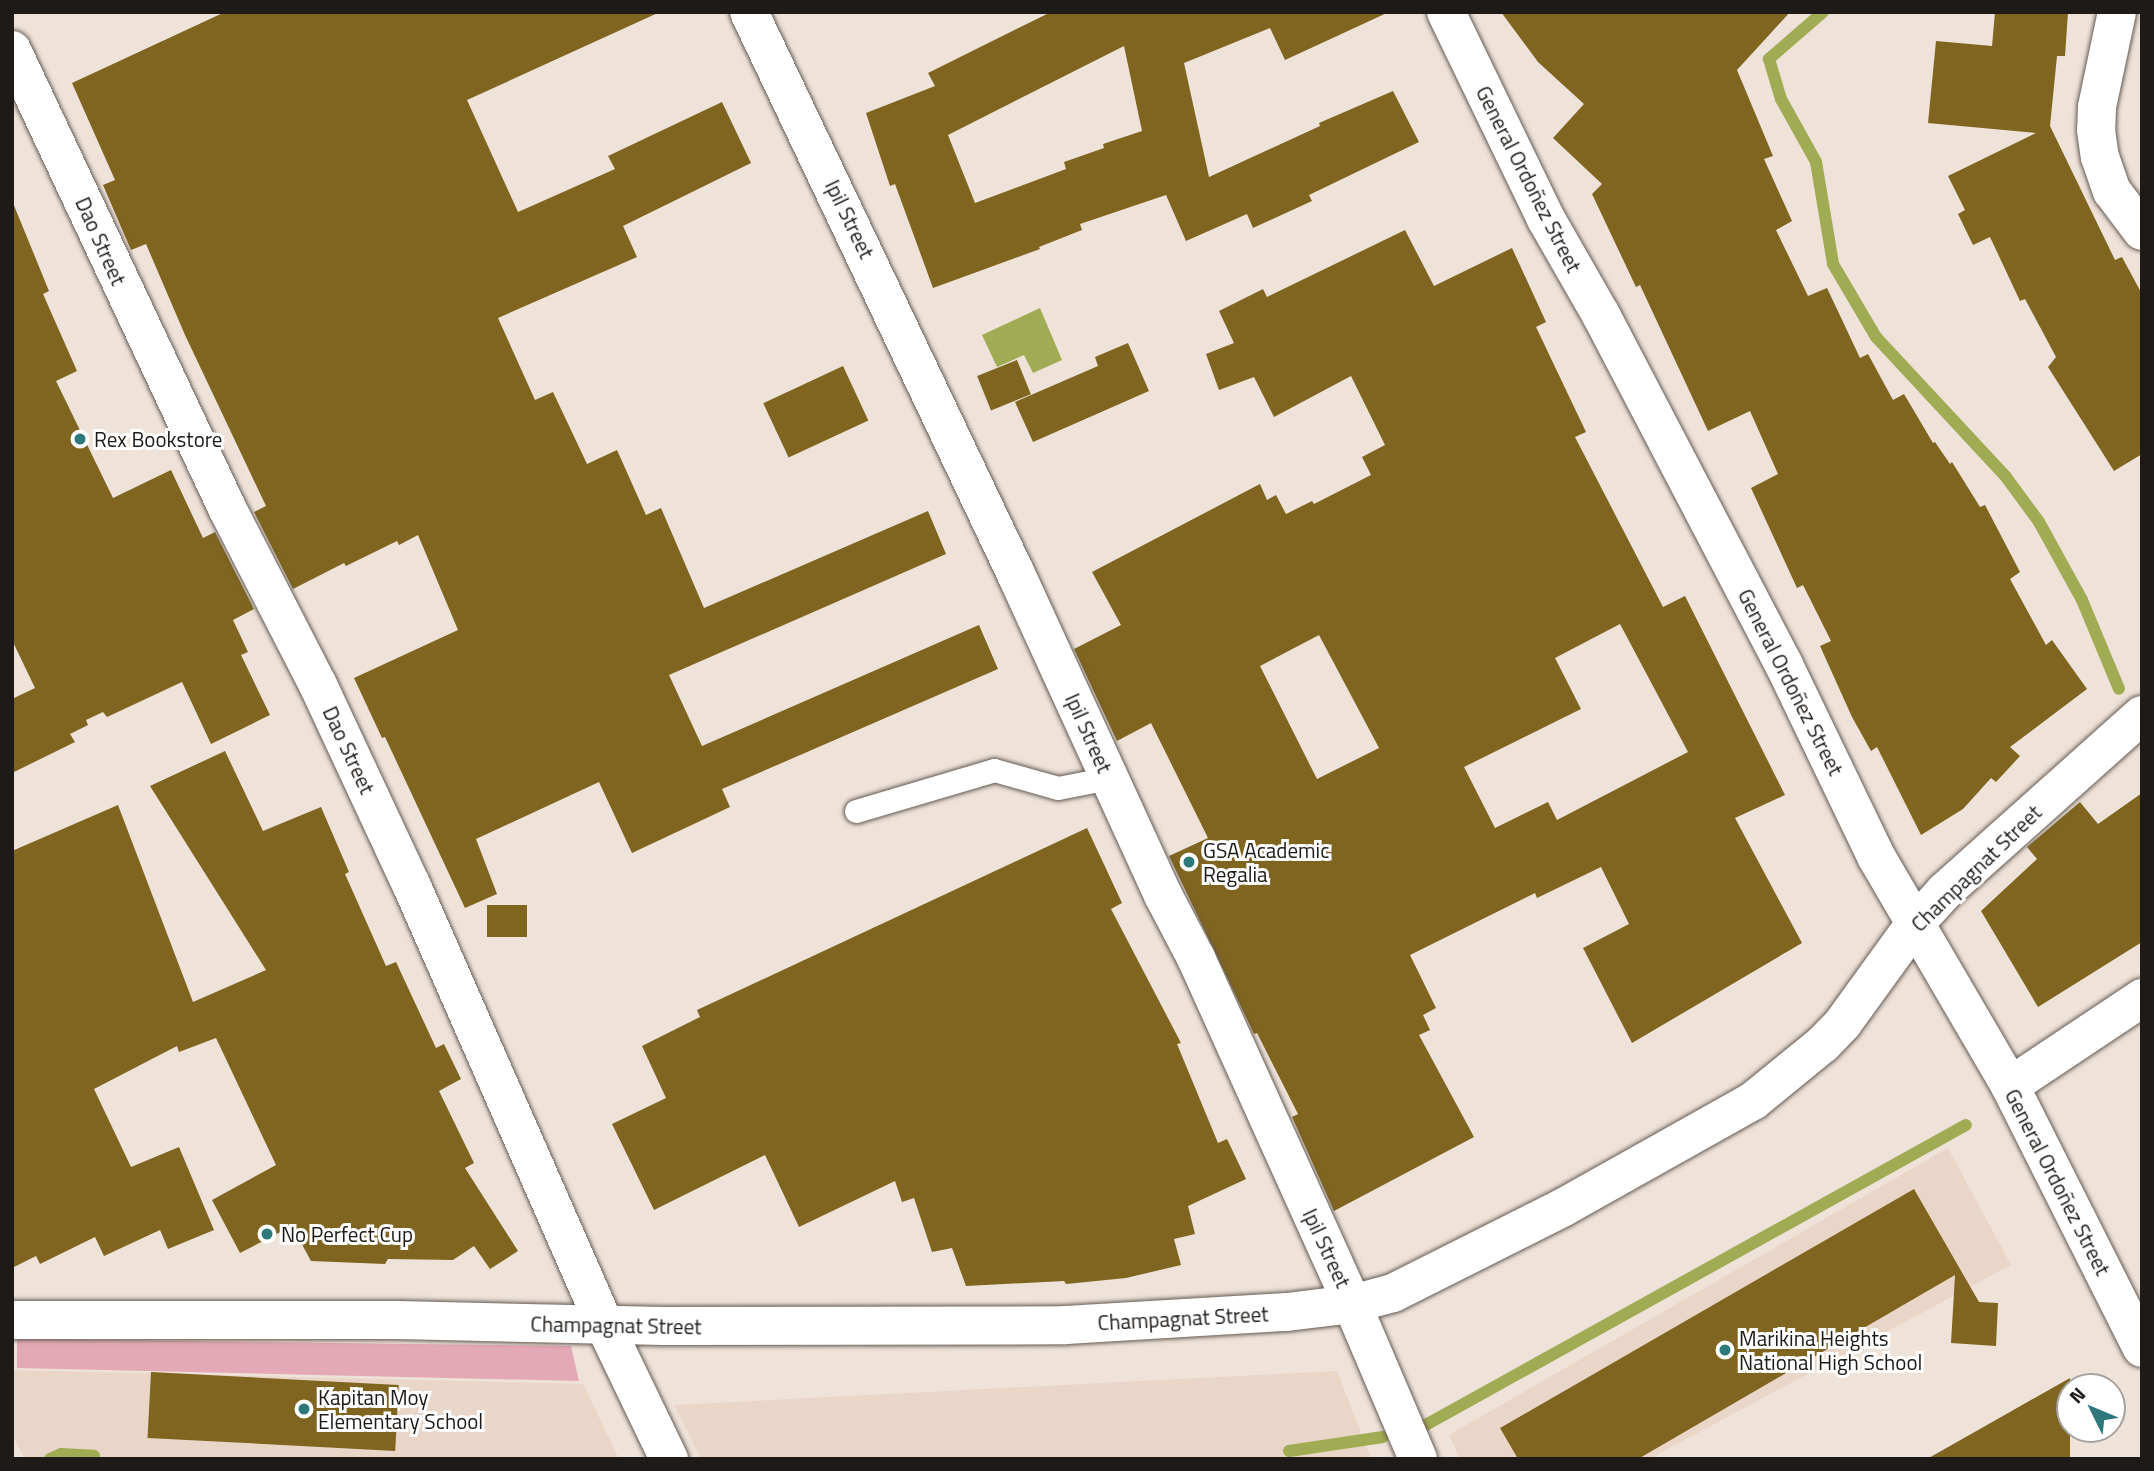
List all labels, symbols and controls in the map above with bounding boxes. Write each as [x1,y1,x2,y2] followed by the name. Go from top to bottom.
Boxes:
[1471,82,1587,276] street label: General Ordoñez Street
[820,176,880,262] street label: Ipil Street
[70,193,132,289] street label: Dao Street
[94,426,222,452] place label: Rex Bookstore
[72,431,88,447] marker: Rex Bookstore
[1733,585,1849,779] street label: General Ordoñez Street
[1060,689,1118,777] street label: Ipil Street
[318,702,380,798] street label: Dao Street
[1906,800,2046,936] street label: Champagnat Street
[1203,837,1329,887] place label: GSA Academic Regalia
[1181,854,1197,870] marker: GSA Academic Regalia
[2000,1085,2116,1279] street label: General Ordoñez Street
[1298,1204,1356,1292] street label: Ipil Street
[281,1221,413,1247] place label: No Perfect Cup
[259,1226,275,1242] marker: No Perfect Cup
[1097,1301,1269,1335] street label: Champagnat Street
[530,1311,702,1339] street label: Champagnat Street
[1739,1325,1922,1375] place label: Marikina Heights National High School
[1717,1342,1733,1358] marker: Marikina Heights National High School
[2056,1373,2126,1443] north arrow
[2062,1380,2092,1409] text: N
[318,1384,483,1434] place label: Kapitan Moy Elementary School
[296,1401,312,1417] marker: Kapitan Moy Elementary School

